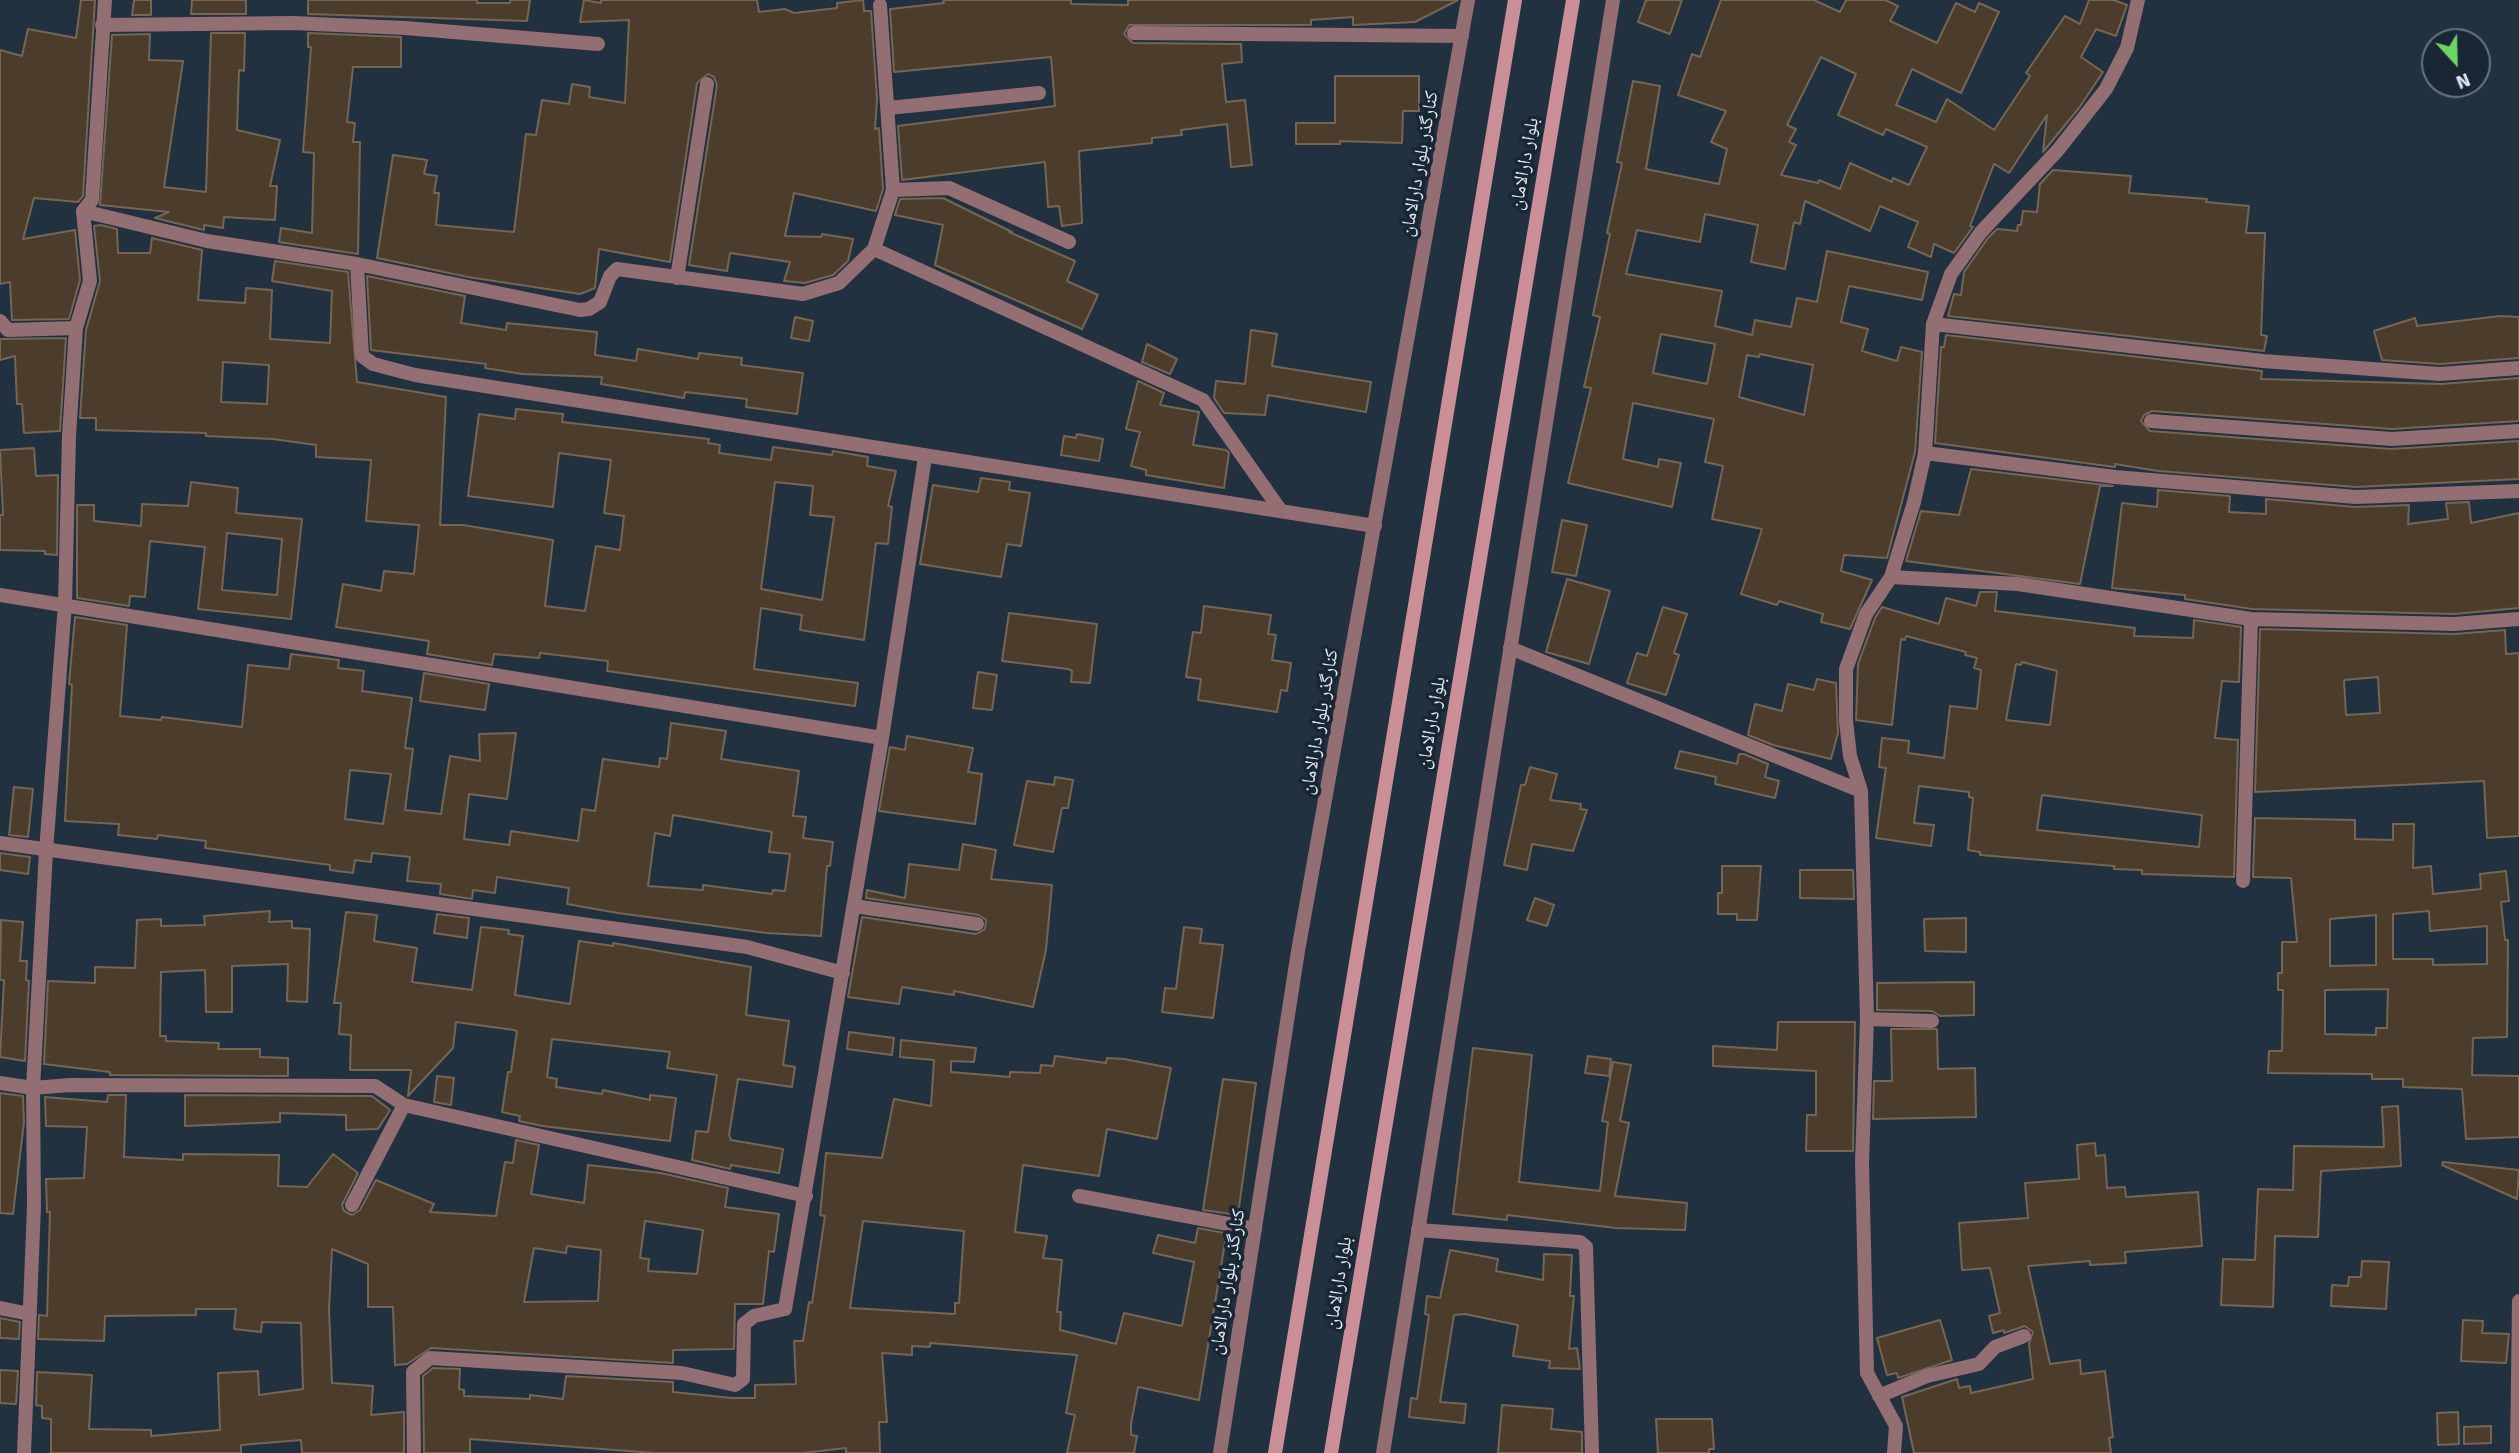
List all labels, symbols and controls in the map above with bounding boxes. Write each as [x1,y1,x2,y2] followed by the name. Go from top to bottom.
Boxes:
[2421,28,2491,98] north arrow
[2452,67,2474,94] text: N
[1396,89,1444,239] street label: کنارگذر بلوار دارالامان
[1506,116,1544,212] street label: بلوار دارالامان
[1296,647,1344,797] street label: کنارگذر بلوار دارالامان
[1413,675,1451,771] street label: بلوار دارالامان
[1205,1207,1251,1357] street label: کنارگذر بلوار دارالامان
[1320,1235,1358,1331] street label: بلوار دارالامان

